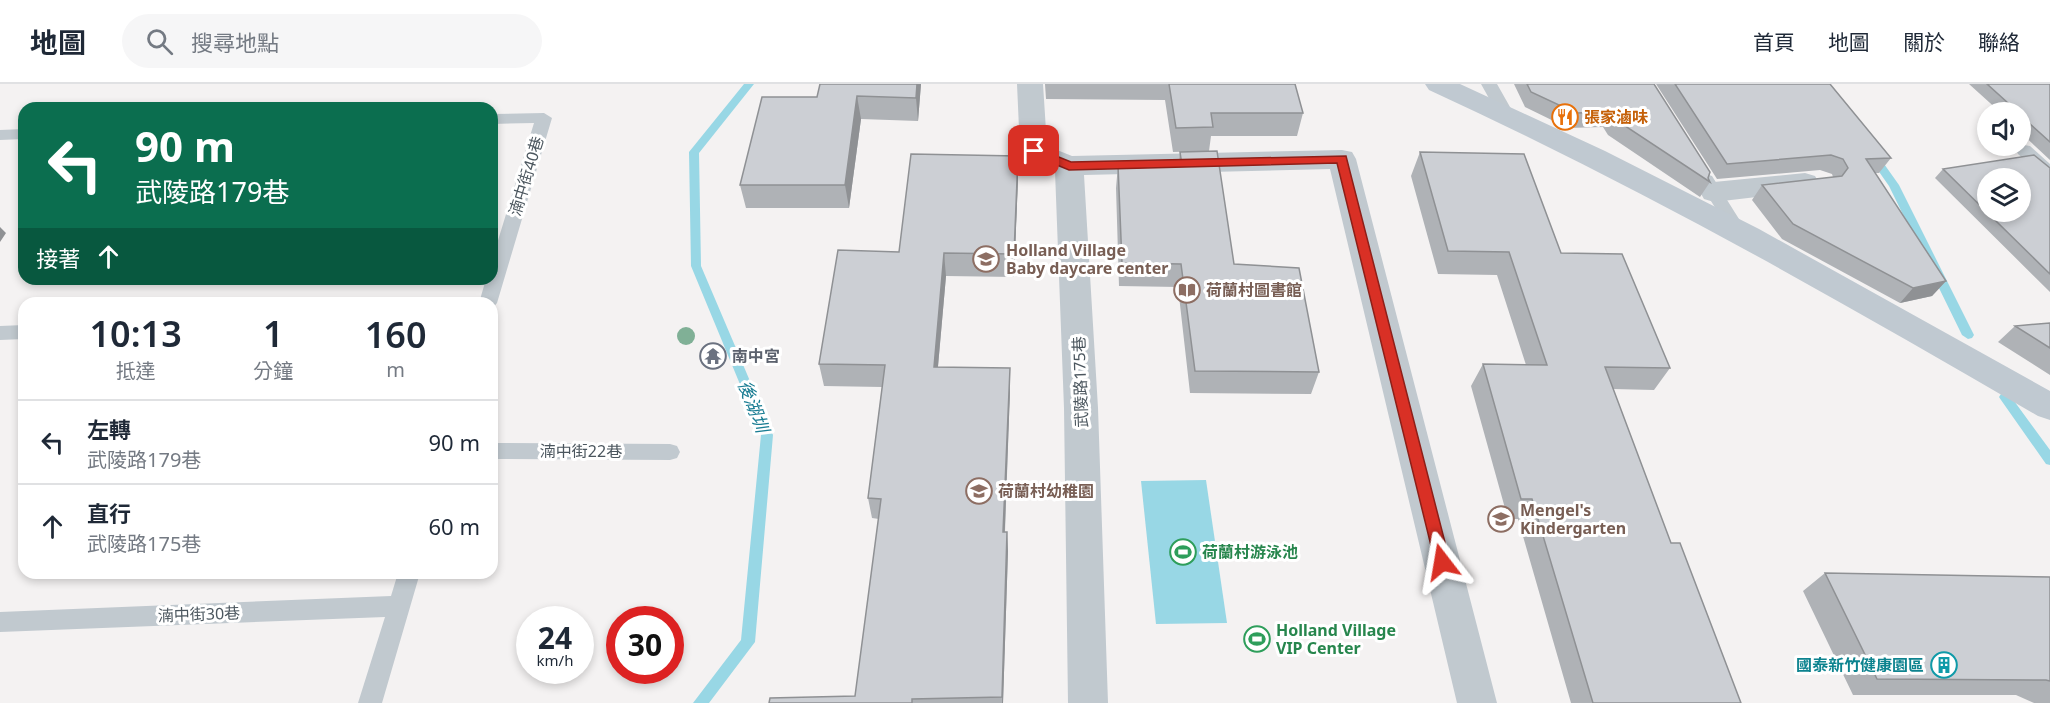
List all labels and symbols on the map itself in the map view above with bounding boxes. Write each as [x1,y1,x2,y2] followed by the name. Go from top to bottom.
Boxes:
[1550,102,1580,132] restaurant icon: 張家滷味
[1584,106,1648,128] place label: 張家滷味
[1008,125,1059,176] pin
[503,133,549,219] street label: 湳中街40巷
[1006,239,1168,279] place label: Holland Village Baby daycare center
[971,244,1001,274] school or university icon: Holland Village Baby daycare center
[1172,275,1202,305] library icon: 荷蘭村圖書館
[1206,279,1302,301] place label: 荷蘭村圖書館
[1067,336,1093,428] street label: 武陵路175巷
[698,341,728,371] temple icon: 南中宮
[732,345,780,367] place label: 南中宮
[733,376,776,438] water label: 後湖圳
[540,440,622,462] street label: 湳中街22巷
[964,476,994,506] school or university icon: 荷蘭村幼稚園
[998,480,1094,502] place label: 荷蘭村幼稚園
[1520,499,1626,539] place label: Mengel's Kindergarten
[1486,504,1516,534] school or university icon: Mengel's Kindergarten
[1410,530,1474,594] position arrow
[1168,537,1198,567] sports icon: 荷蘭村游泳池
[1202,541,1298,563] place label: 荷蘭村游泳池
[157,602,241,626] street label: 湳中街30巷
[606,606,684,684] speed limit sign: 30
[1276,619,1396,659] place label: Holland Village VIP Center
[1242,624,1272,654] sports icon: Holland Village VIP Center
[1929,650,1959,680] building icon: 國泰新竹健康園區
[1796,654,1924,676] place label: 國泰新竹健康園區

